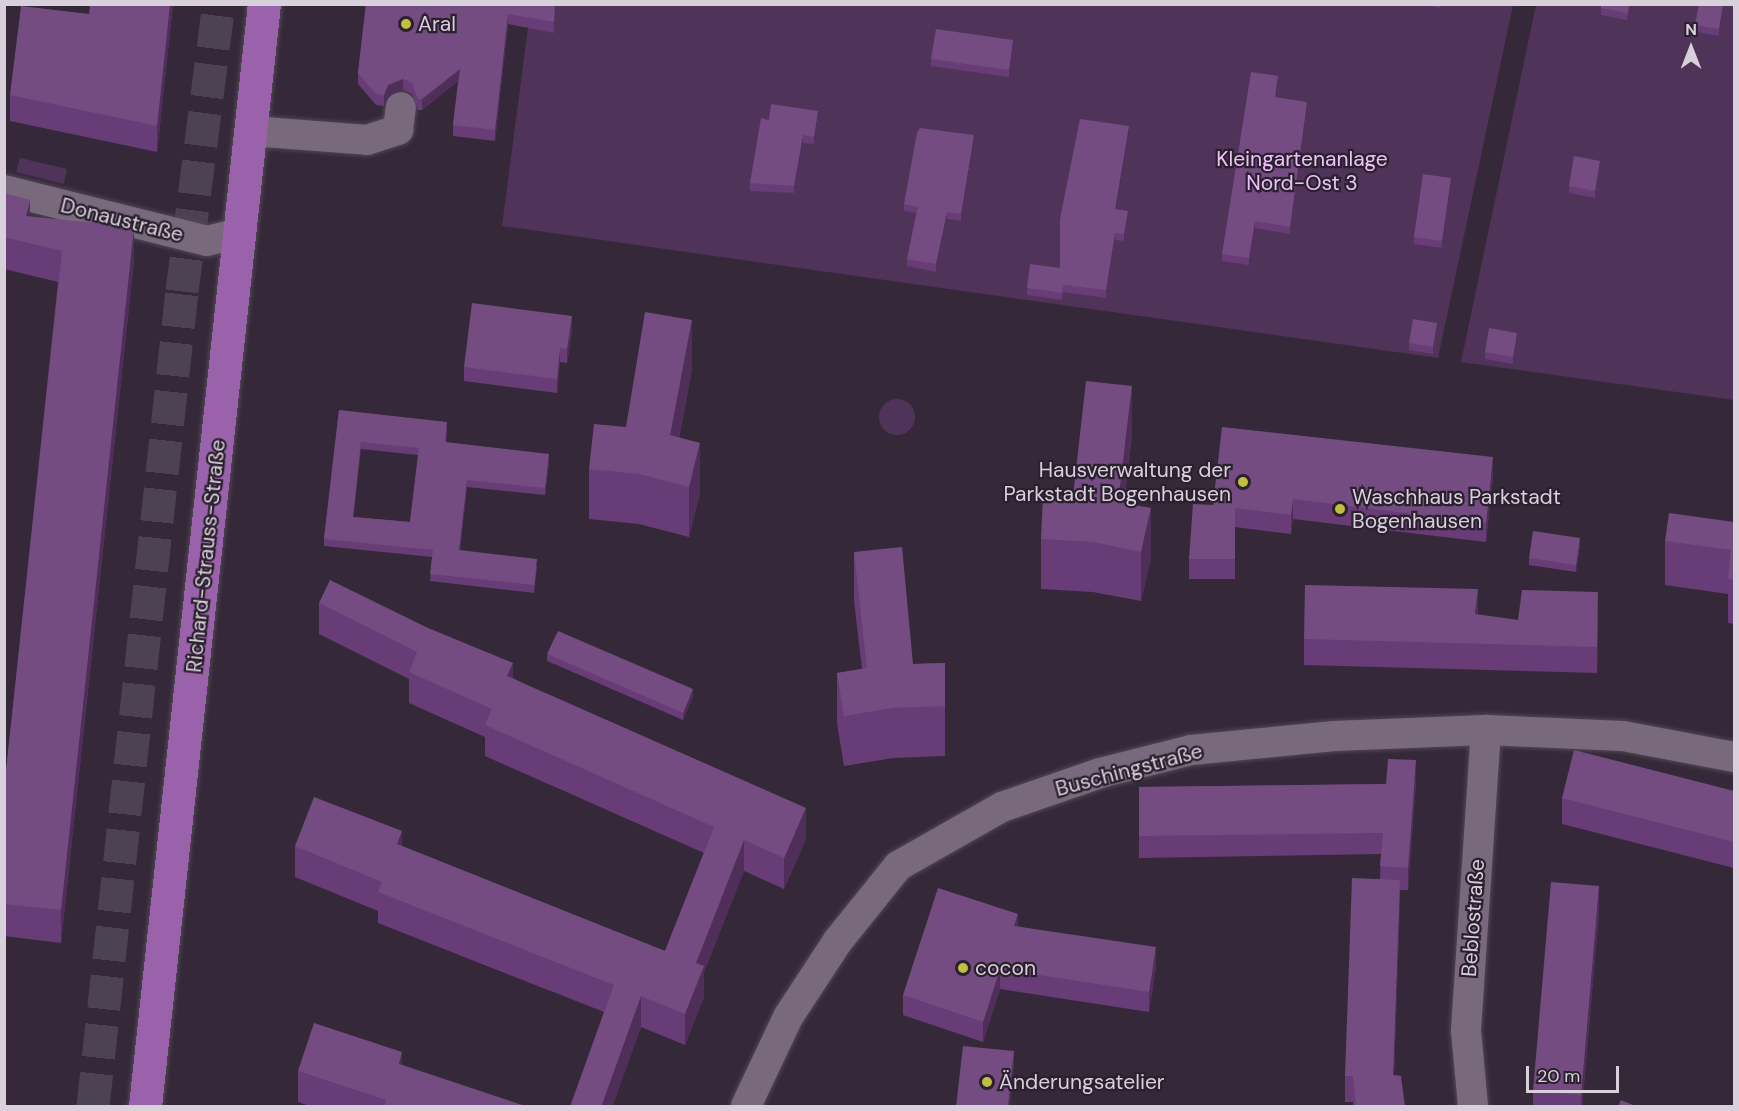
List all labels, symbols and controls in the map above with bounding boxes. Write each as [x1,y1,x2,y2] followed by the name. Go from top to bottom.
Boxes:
[418,11,456,37] place label: Aral
[399,17,413,31] marker: Aral
[1661,18,1721,78] north arrow
[1685,19,1697,40] text: N
[1216,146,1388,196] park label: Kleingartenanlage Nord-Ost 3
[58,193,186,247] street label: Donaustraße
[181,438,231,674] street label: Richard-Strauss-Straße
[1003,457,1231,507] place label: Hausverwaltung der Parkstadt Bogenhausen
[1236,475,1250,489] marker: Hausverwaltung der Parkstadt Bogenhausen
[1352,484,1561,534] place label: Waschhaus Parkstadt Bogenhausen
[1333,502,1347,516] marker: Waschhaus Parkstadt Bogenhausen
[1053,738,1205,802] street label: Buschingstraße
[1456,858,1490,978] street label: Beblostraße
[975,955,1036,981] place label: cocon
[956,961,970,975] marker: cocon
[1529,1054,1622,1092] scale bar
[1537,1064,1580,1088] text: 20 m
[999,1069,1165,1095] place label: Änderungsatelier
[980,1075,994,1089] marker: Änderungsatelier

